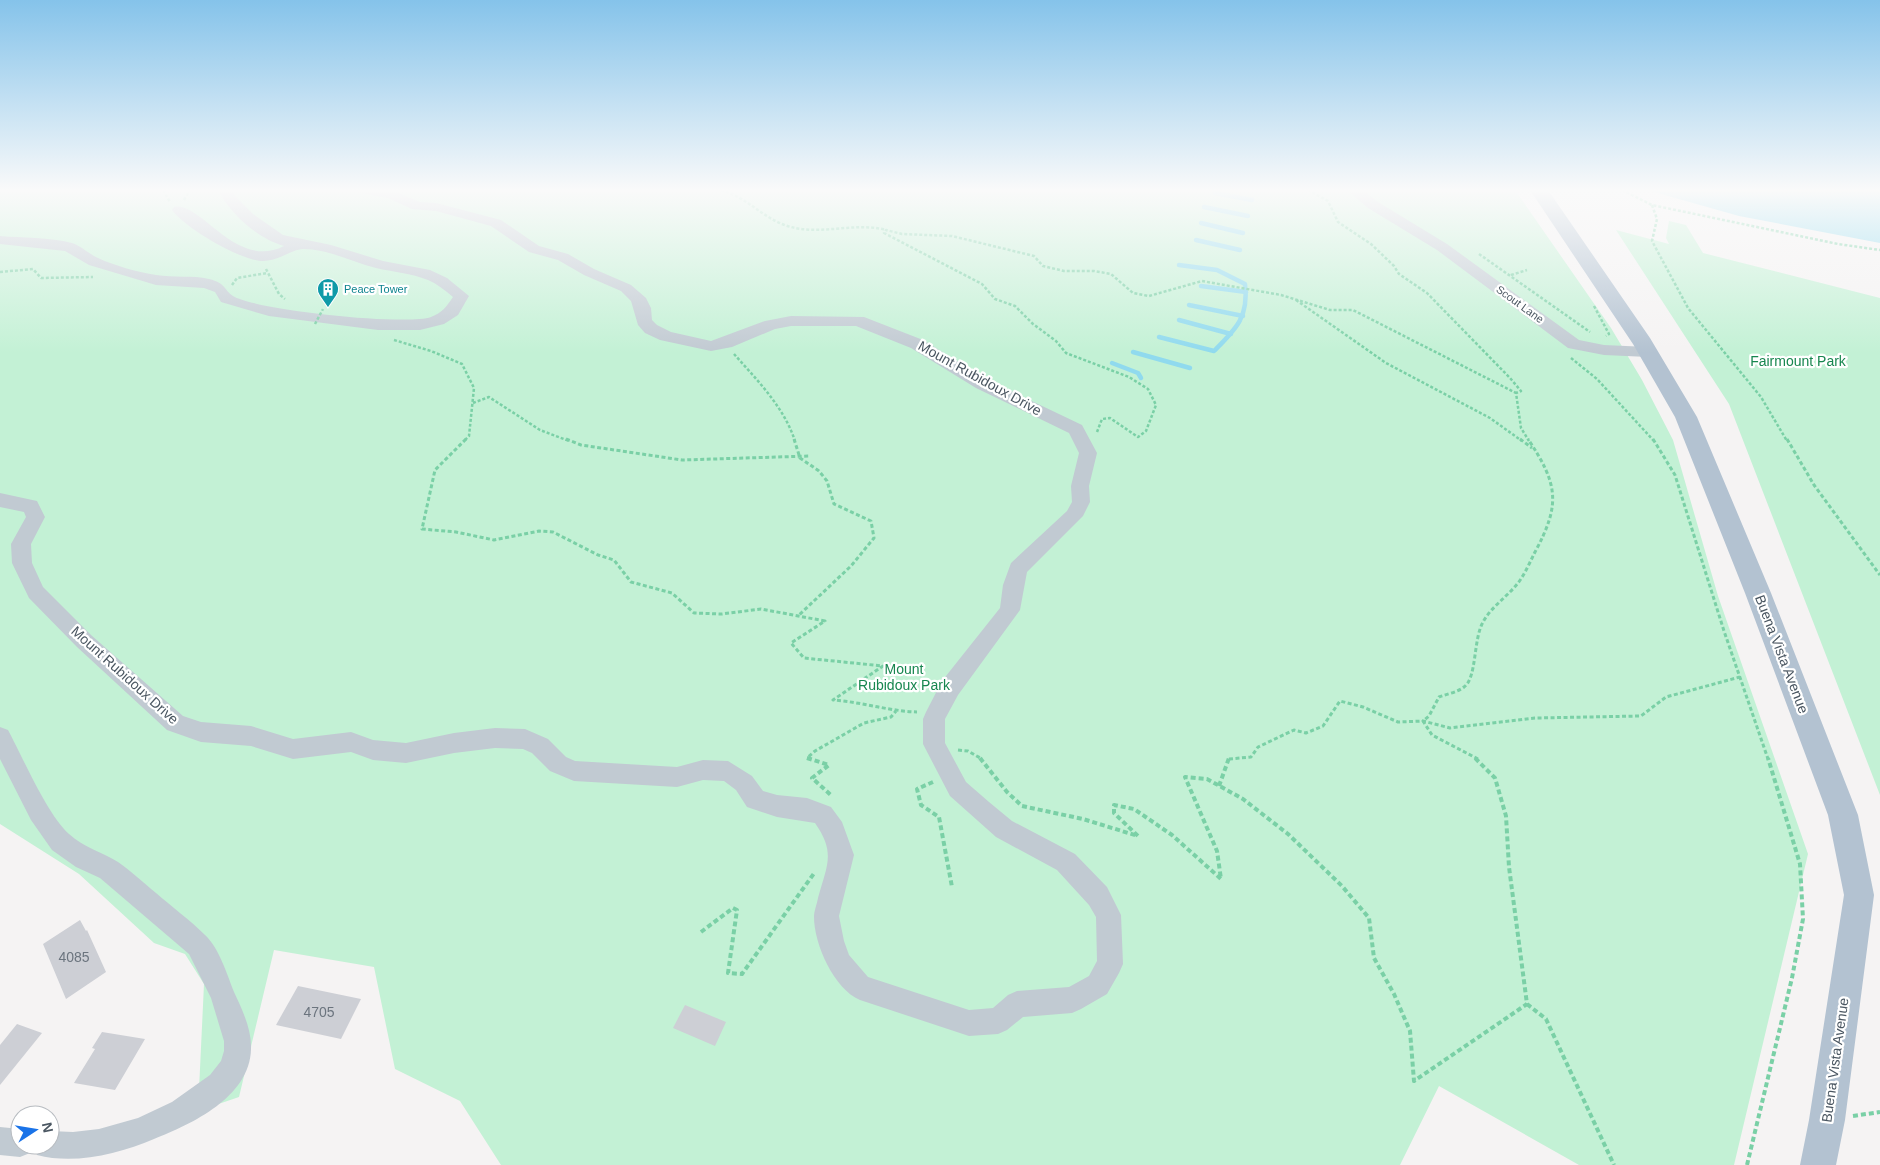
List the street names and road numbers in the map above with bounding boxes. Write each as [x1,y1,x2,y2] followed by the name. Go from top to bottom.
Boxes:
[1494,283,1546,325] street label: Scout Lane
[916,337,1045,419] street label: Mount Rubidoux Drive
[1752,593,1812,716] street label: Buena Vista Avenue
[68,623,182,727] street label: Mount Rubidoux Drive
[1818,996,1852,1123] street label: Buena Vista Avenue

